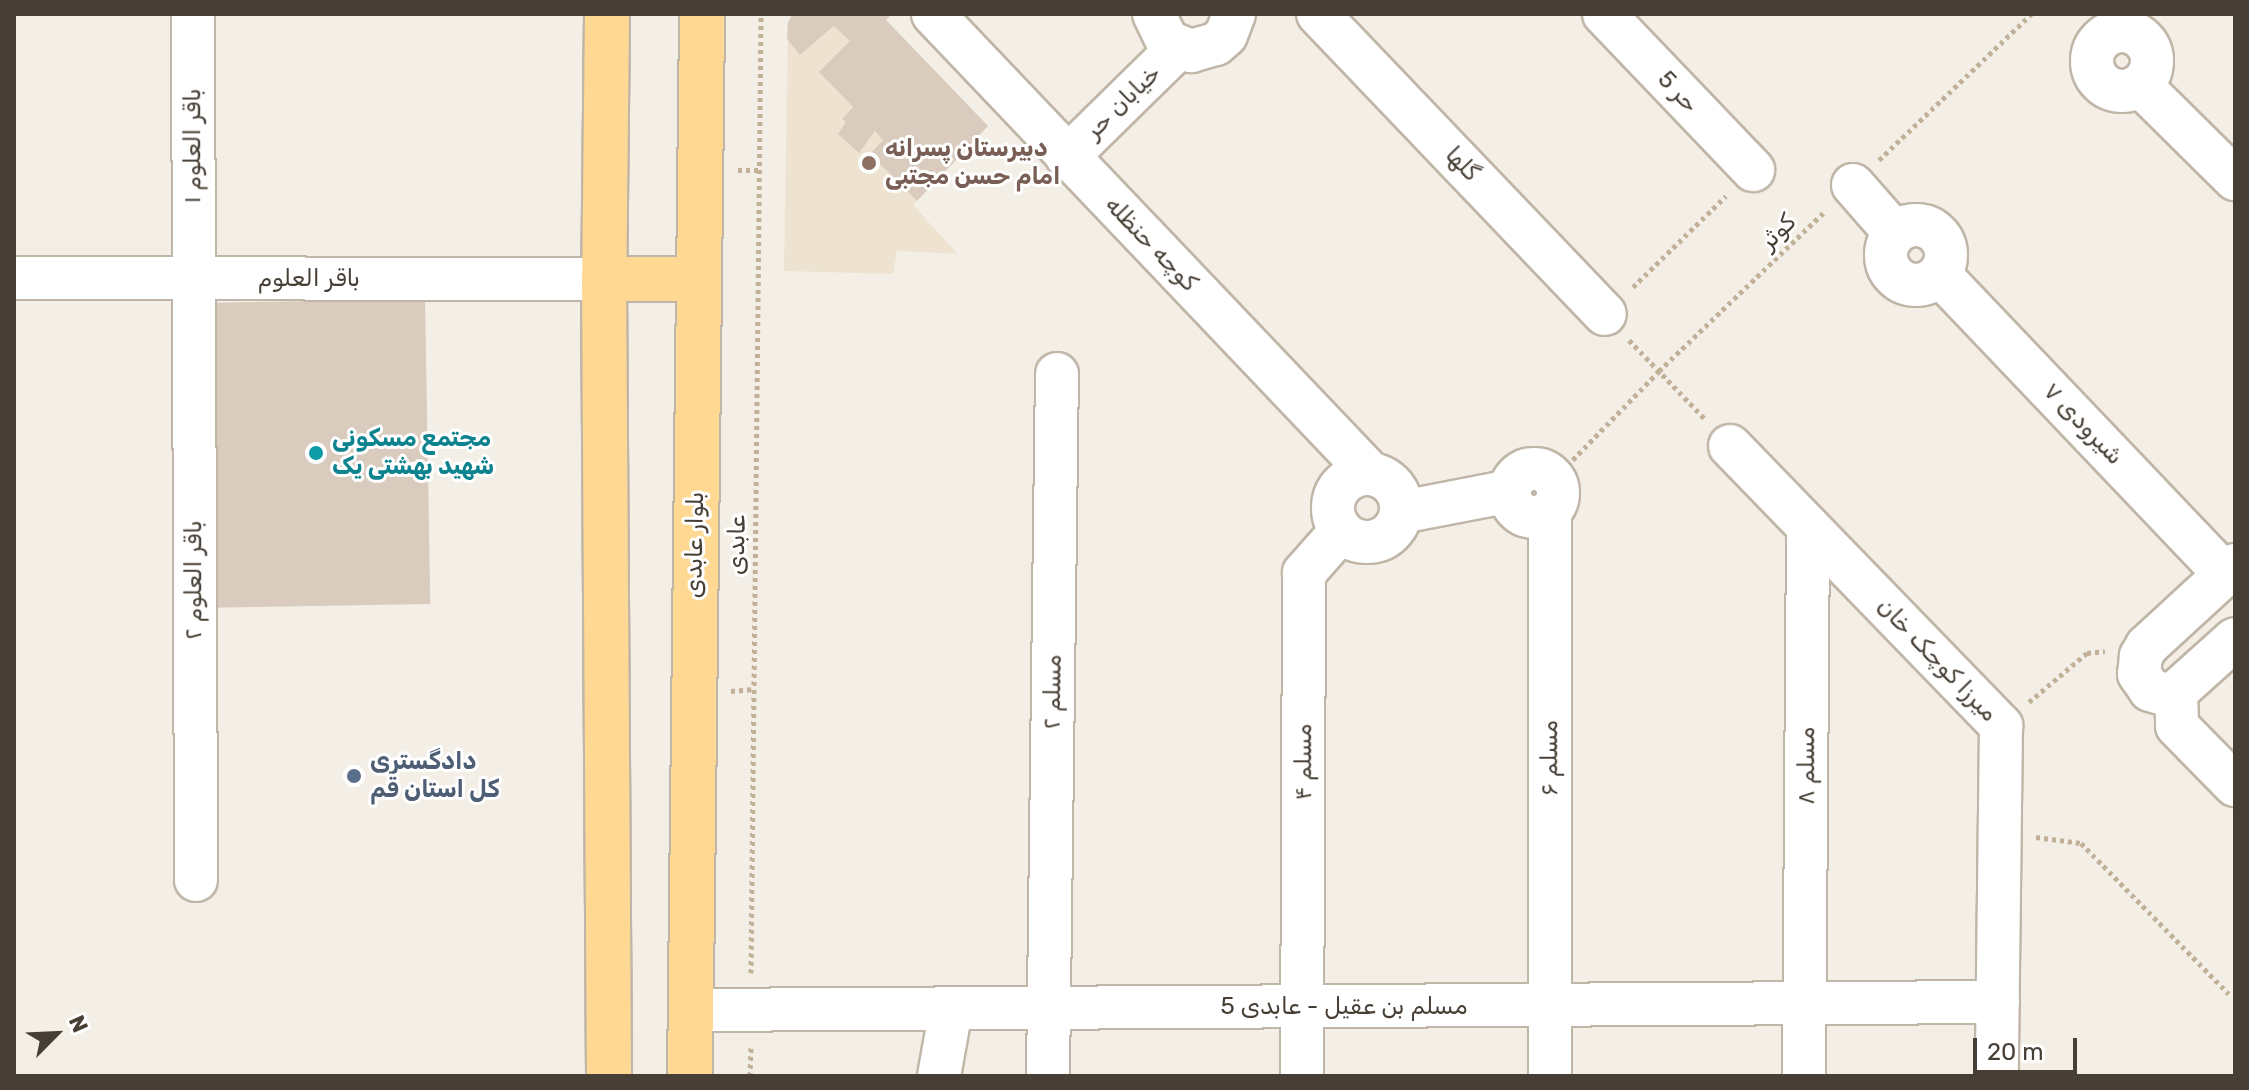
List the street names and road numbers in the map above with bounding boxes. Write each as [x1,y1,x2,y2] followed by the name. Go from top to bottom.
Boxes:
[1079,59,1167,145] street label: خیابان حر
[1651,65,1705,119] street label: حر 5
[179,88,207,204] street label: باقر العلوم ۱
[1439,141,1485,187] street label: گلها
[1099,191,1203,297] street label: کوچه حنظله
[1754,208,1802,256] street label: کوثر
[258,265,360,293] street label: باقر العلوم
[2037,377,2129,471] street label: شیرودی ۷
[680,491,710,599] street label: بلوار عابدی
[722,515,752,575] street label: عابدی
[180,520,208,640] street label: باقر العلوم ۲
[1871,592,2003,728] street label: میرزا کوچک خان
[1038,654,1068,730] street label: مسلم ۲
[1536,720,1564,796] street label: مسلم ۶
[1290,724,1318,800] street label: مسلم ۴
[1793,727,1821,805] street label: مسلم ۸
[1220,993,1468,1021] street label: مسلم بن عقیل - عابدی 5

